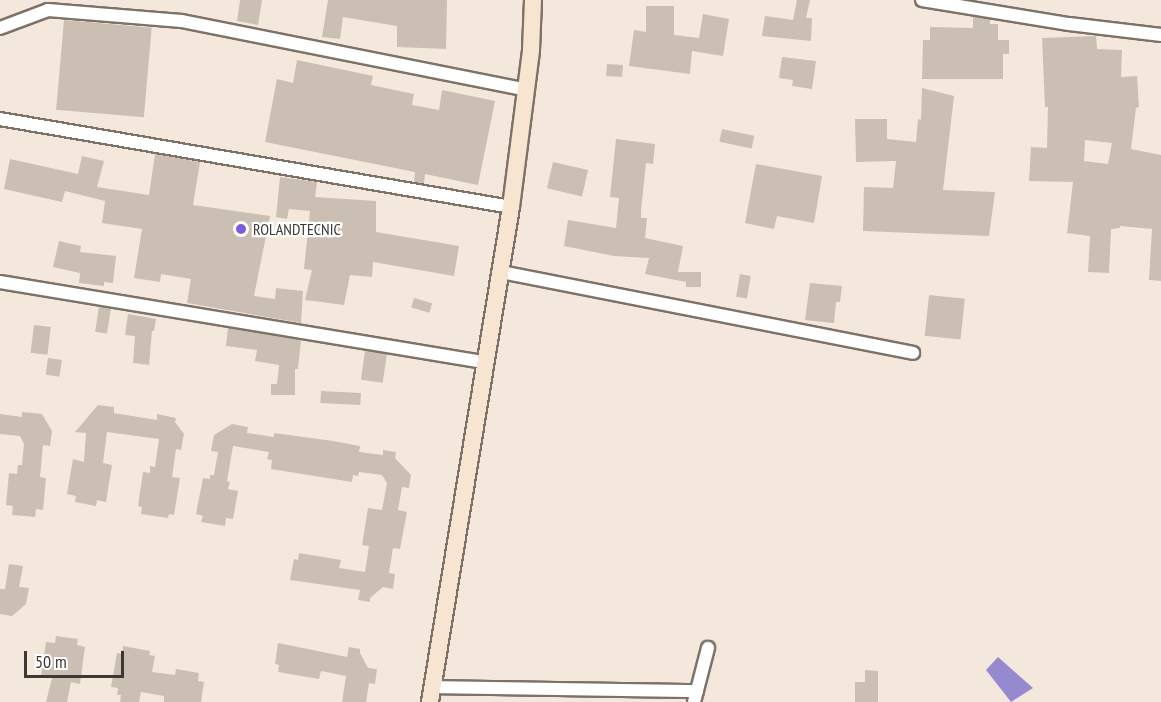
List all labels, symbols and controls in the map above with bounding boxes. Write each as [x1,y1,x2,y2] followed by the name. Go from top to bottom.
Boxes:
[253,219,341,239] place label: ROLANDTECNIC
[234,222,248,236] marker: ROLANDTECNIC
[27,639,128,677] scale bar
[35,650,67,673] text: 50 m

